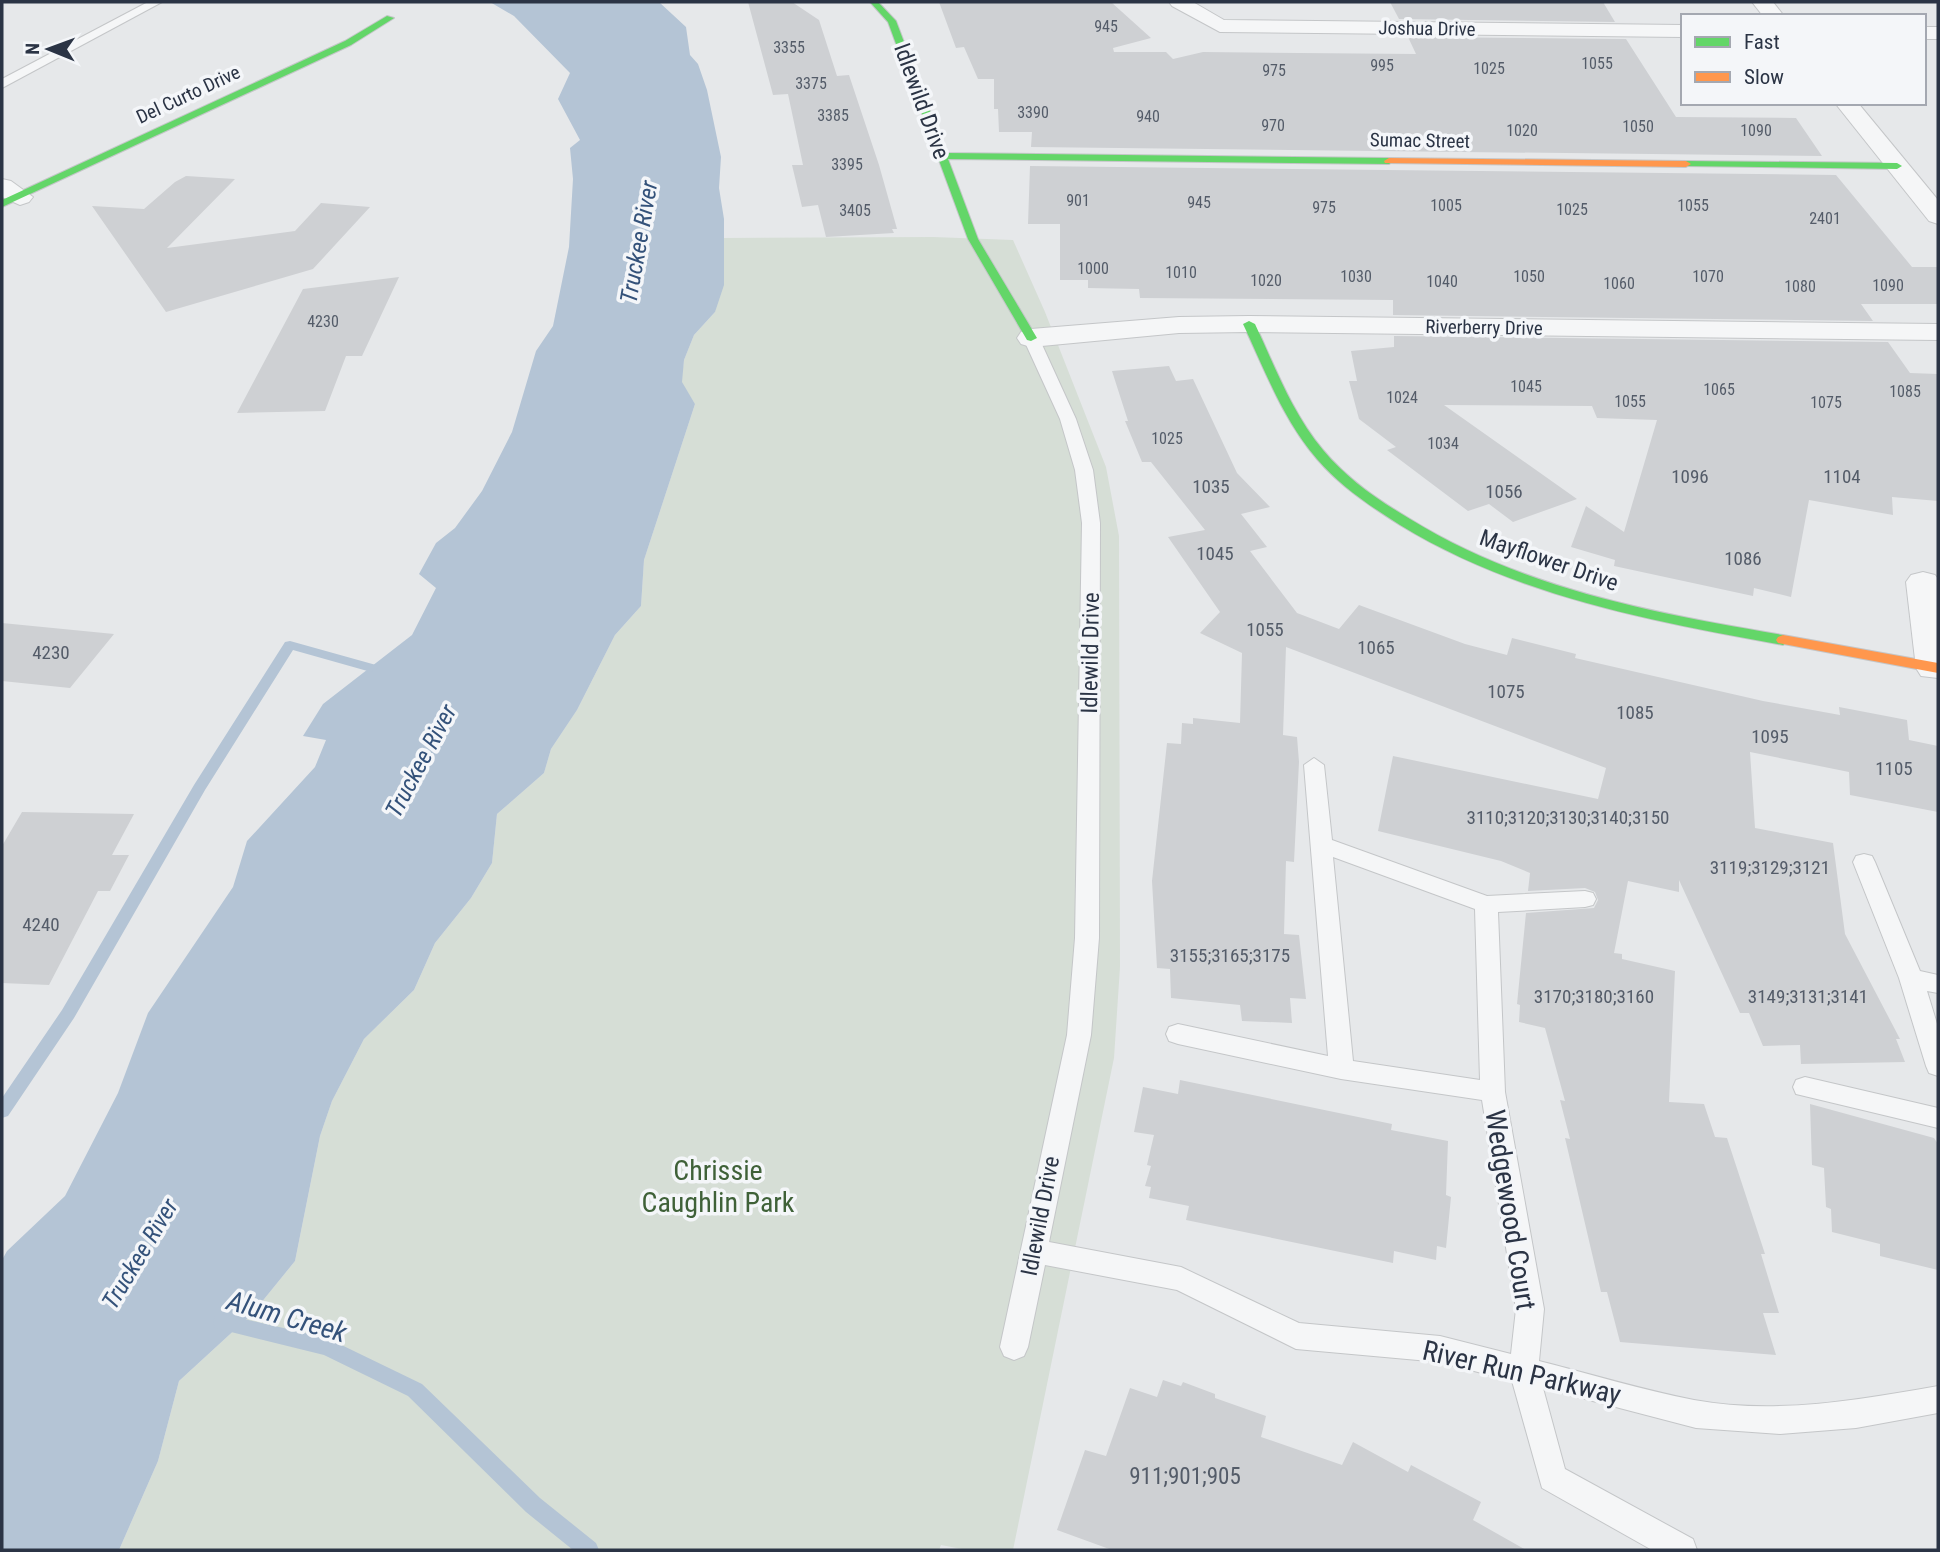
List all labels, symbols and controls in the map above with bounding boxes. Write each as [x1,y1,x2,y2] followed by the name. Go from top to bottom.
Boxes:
[14,14,84,84] north arrow
[1681,14,1926,105] legend
[1378,16,1476,41] street label: Joshua Drive
[1094,17,1118,36] house number: 945
[1744,30,1780,54] text: Fast
[773,38,805,57] house number: 3355
[888,40,955,163] street label: Idlewild Drive
[21,43,44,55] text: N
[1581,54,1613,73] house number: 1055
[1370,56,1394,75] house number: 995
[1473,59,1505,78] house number: 1025
[133,60,244,129] street label: Del Curto Drive
[1262,61,1286,80] house number: 975
[1744,65,1784,89] text: Slow
[795,74,827,93] house number: 3375
[1017,103,1049,122] house number: 3390
[817,106,849,125] house number: 3385
[1136,107,1160,126] house number: 940
[1261,116,1285,135] house number: 970
[1622,117,1654,136] house number: 1050
[1506,121,1538,140] house number: 1020
[1740,121,1772,140] house number: 1090
[1370,128,1470,153] street label: Sumac Street
[831,155,863,174] house number: 3395
[615,178,664,305] water label: Truckee River
[1066,191,1090,210] house number: 901
[1187,193,1211,212] house number: 945
[1430,196,1462,215] house number: 1005
[1677,196,1709,215] house number: 1055
[1312,198,1336,217] house number: 975
[1556,200,1588,219] house number: 1025
[839,201,871,220] house number: 3405
[1809,209,1841,228] house number: 2401
[1077,259,1109,278] house number: 1000
[1165,263,1197,282] house number: 1010
[1340,267,1372,286] house number: 1030
[1513,267,1545,286] house number: 1050
[1692,267,1724,286] house number: 1070
[1250,271,1282,290] house number: 1020
[1426,272,1458,291] house number: 1040
[1603,274,1635,293] house number: 1060
[1872,276,1904,295] house number: 1090
[1784,277,1816,296] house number: 1080
[307,312,339,331] house number: 4230
[1425,315,1543,340] street label: Riverberry Drive
[1510,377,1542,396] house number: 1045
[1703,380,1735,399] house number: 1065
[1889,382,1921,401] house number: 1085
[1386,388,1418,407] house number: 1024
[1614,392,1646,411] house number: 1055
[1810,393,1842,412] house number: 1075
[1151,429,1183,448] house number: 1025
[1427,434,1459,453] house number: 1034
[1671,465,1709,488] house number: 1096
[1823,465,1861,488] house number: 1104
[1192,475,1230,498] house number: 1035
[1485,480,1523,503] house number: 1056
[1476,524,1622,597] street label: Mayflower Drive
[1196,542,1234,565] house number: 1045
[1724,547,1762,570] house number: 1086
[1076,592,1105,714] street label: Idlewild Drive
[1246,618,1284,641] house number: 1055
[1357,636,1395,659] house number: 1065
[32,641,70,664] house number: 4230
[1487,680,1525,703] house number: 1075
[380,699,463,822] water label: Truckee River
[1616,701,1654,724] house number: 1085
[1751,725,1789,748] house number: 1095
[1875,757,1913,780] house number: 1105
[1467,806,1670,829] house number: 3110;3120;3130;3140;3150
[1710,856,1830,879] house number: 3119;3129;3121
[22,913,60,936] house number: 4240
[1170,944,1290,967] house number: 3155;3165;3175
[1534,985,1654,1008] house number: 3170;3180;3160
[1748,985,1868,1008] house number: 3149;3131;3141
[1478,1108,1543,1313] street label: Wedgewood Court
[642,1154,795,1219] park label: Chrissie Caughlin Park
[1016,1154,1065,1278] street label: Idlewild Drive
[96,1193,184,1314] water label: Truckee River
[222,1283,351,1349] water label: Alum Creek
[1419,1334,1625,1411] street label: River Run Parkway
[1129,1463,1241,1490] house number: 911;901;905

